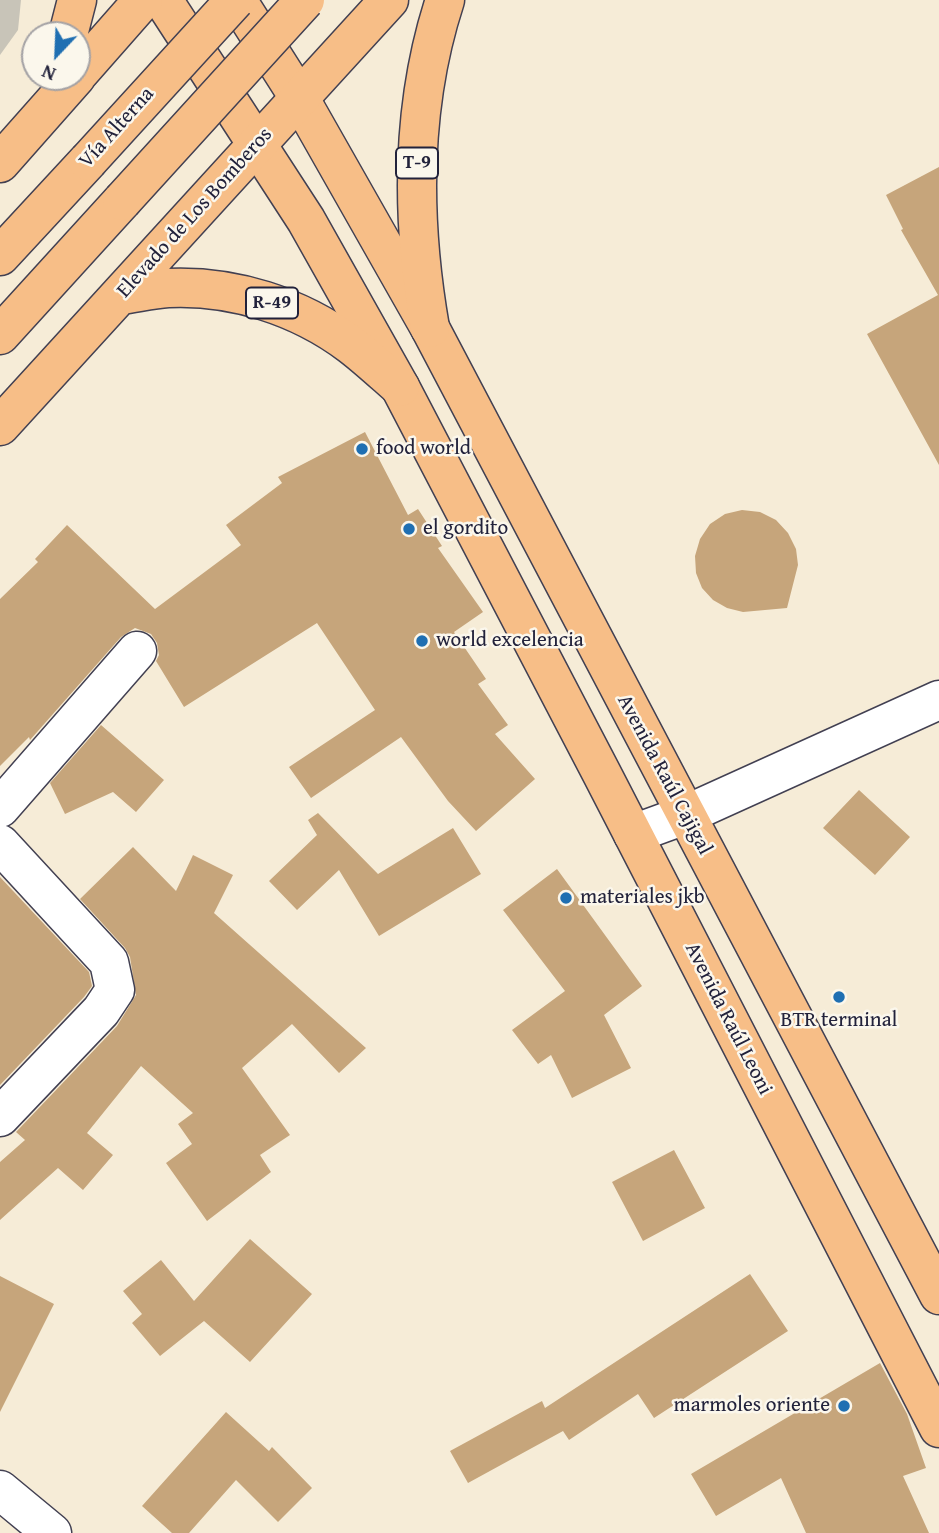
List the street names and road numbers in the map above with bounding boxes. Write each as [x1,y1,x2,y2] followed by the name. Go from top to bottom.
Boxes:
[74,82,160,174] street label: Vía Alterna
[112,123,278,303] street label: Elevado de Los Bomberos
[396,148,438,178] road number: T-9
[246,288,298,318] road number: R-49
[611,690,717,860] street label: Avenida Raúl Cajigal
[679,939,777,1099] street label: Avenida Raúl Leoni

